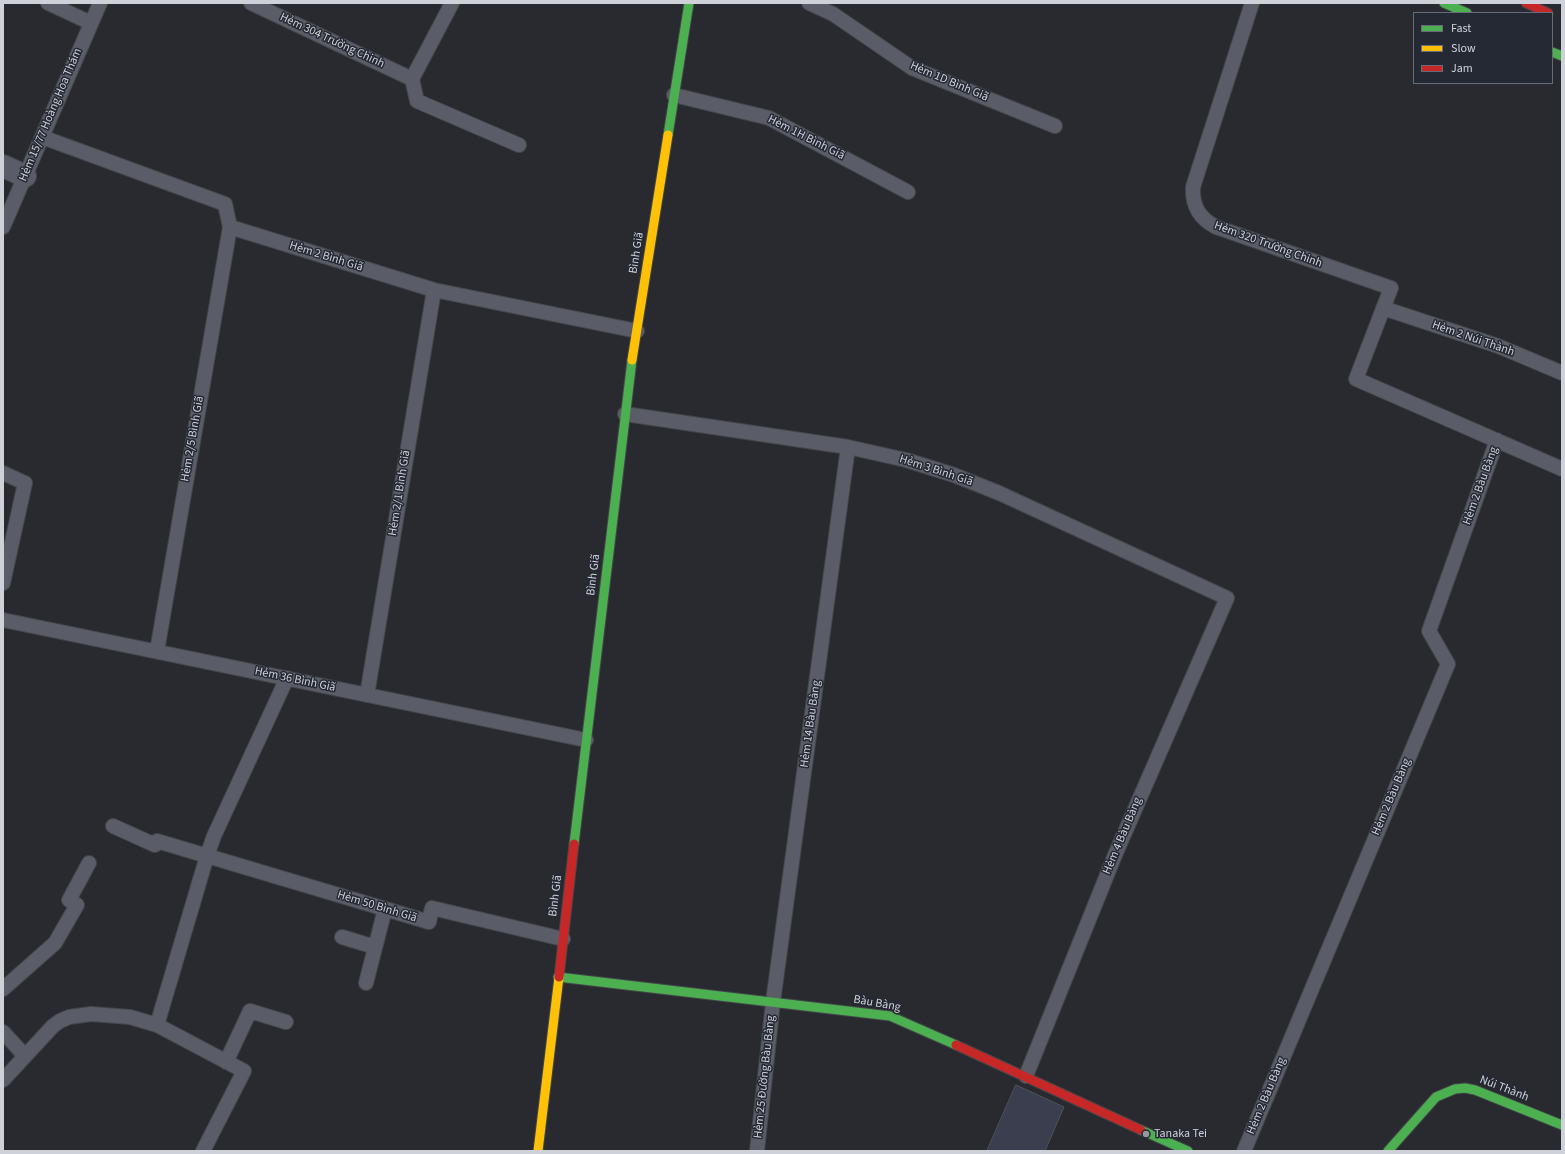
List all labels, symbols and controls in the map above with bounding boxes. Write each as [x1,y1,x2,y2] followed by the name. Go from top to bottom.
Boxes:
[277,10,387,72] street label: Hẻm 304 Trường Chinh
[1413,12,1553,84] legend
[1451,20,1471,37] text: Fast
[1451,40,1476,57] text: Slow
[16,46,86,184] street label: Hẻm 15/77 Hoàng Hoa Thám
[908,59,990,105] street label: Hẻm 1D Bình Giã
[1451,60,1473,77] text: Jam
[765,112,847,164] street label: Hẻm 1H Bình Giã
[1212,219,1324,271] street label: Hẻm 320 Trường Chinh
[627,231,647,275] street label: Bình Giã
[287,239,365,275] street label: Hẻm 2 Bình Giã
[1430,318,1516,360] street label: Hẻm 2 Núi Thành
[178,395,208,483] street label: Hẻm 2/5 Bình Giã
[1460,445,1502,527] street label: Hẻm 2 Bàu Bàng
[386,449,414,537] street label: Hẻm 2/1 Bình Giã
[897,452,975,490] street label: Hẻm 3 Bình Giã
[584,553,604,597] street label: Bình Giã
[253,664,337,696] street label: Hẻm 36 Bình Giã
[798,679,824,769] street label: Hẻm 14 Bàu Bàng
[1369,756,1415,838] street label: Hẻm 2 Bàu Bàng
[1100,795,1146,877] street label: Hẻm 4 Bàu Bàng
[546,874,566,918] street label: Bình Giã
[336,888,418,926] street label: Hẻm 50 Bình Giã
[852,993,902,1015] street label: Bàu Bàng
[751,1015,779,1139] street label: Hẻm 25 Đường Bàu Bàng
[1244,1055,1290,1137] street label: Hẻm 2 Bàu Bàng
[1477,1073,1531,1105] street label: Núi Thành
[1154,1127,1207,1141] place label: Tanaka Tei
[1141,1129,1151,1139] marker: Tanaka Tei

